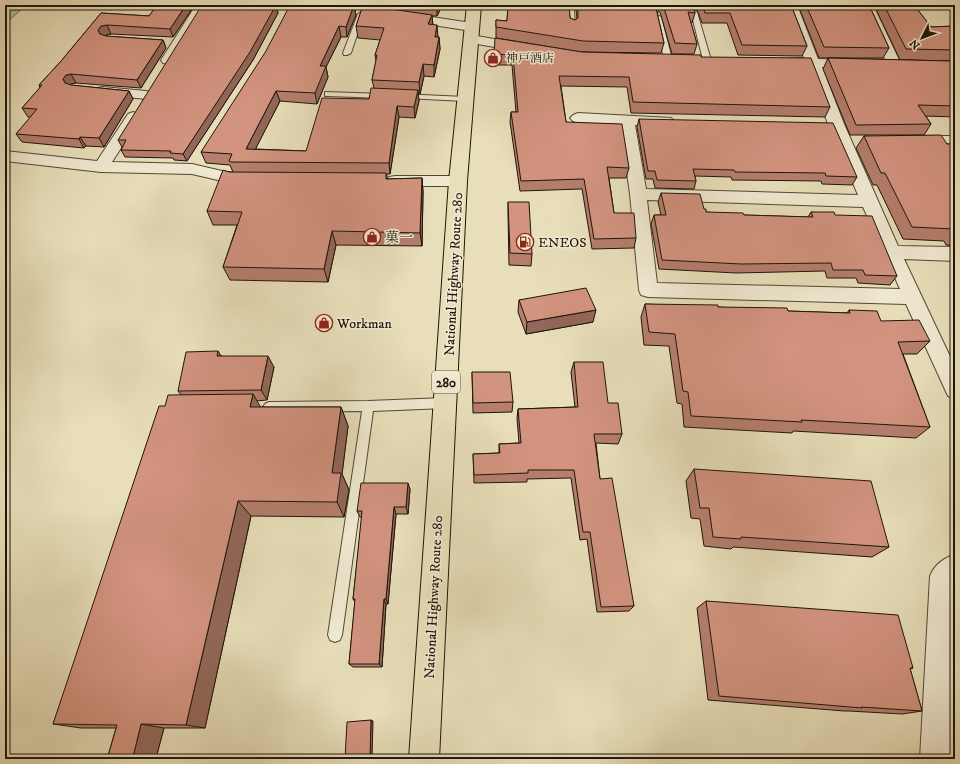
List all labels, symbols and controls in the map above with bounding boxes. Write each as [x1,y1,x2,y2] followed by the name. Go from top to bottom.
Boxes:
[902,18,942,58] north arrow
[907,36,924,52] text: N
[483,48,503,68] shop icon: 神戸酒店
[506,51,554,66] place label: 神戸酒店
[441,192,467,356] street label: National Highway Route 280
[362,227,382,247] shop icon: 菓一
[385,229,413,247] place label: 菓一
[515,232,535,252] fuel station icon: ENEOS
[538,234,587,252] place label: ENEOS
[314,313,334,333] shop icon: Workman
[336,315,392,333] place label: Workman
[432,371,460,393] road number: 280
[421,515,447,679] street label: National Highway Route 280

